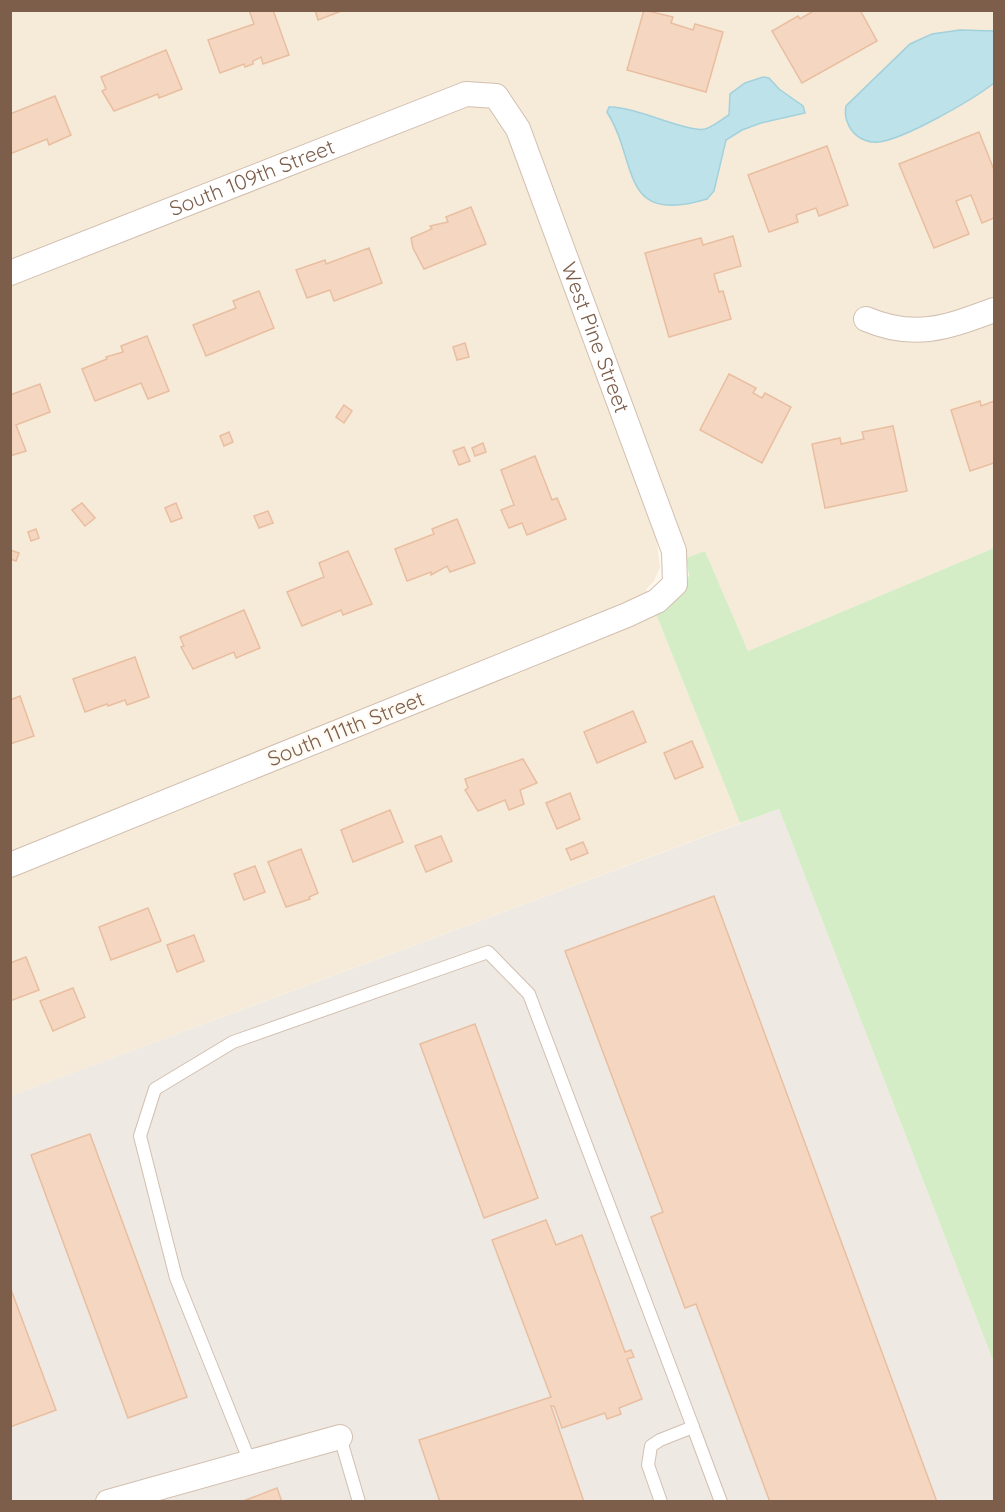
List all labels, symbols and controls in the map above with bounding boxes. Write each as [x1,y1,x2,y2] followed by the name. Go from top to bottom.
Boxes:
[165,133,338,221] street label: South 109th Street
[556,258,636,416] street label: West Pine Street
[263,685,428,771] street label: South 111th Street

